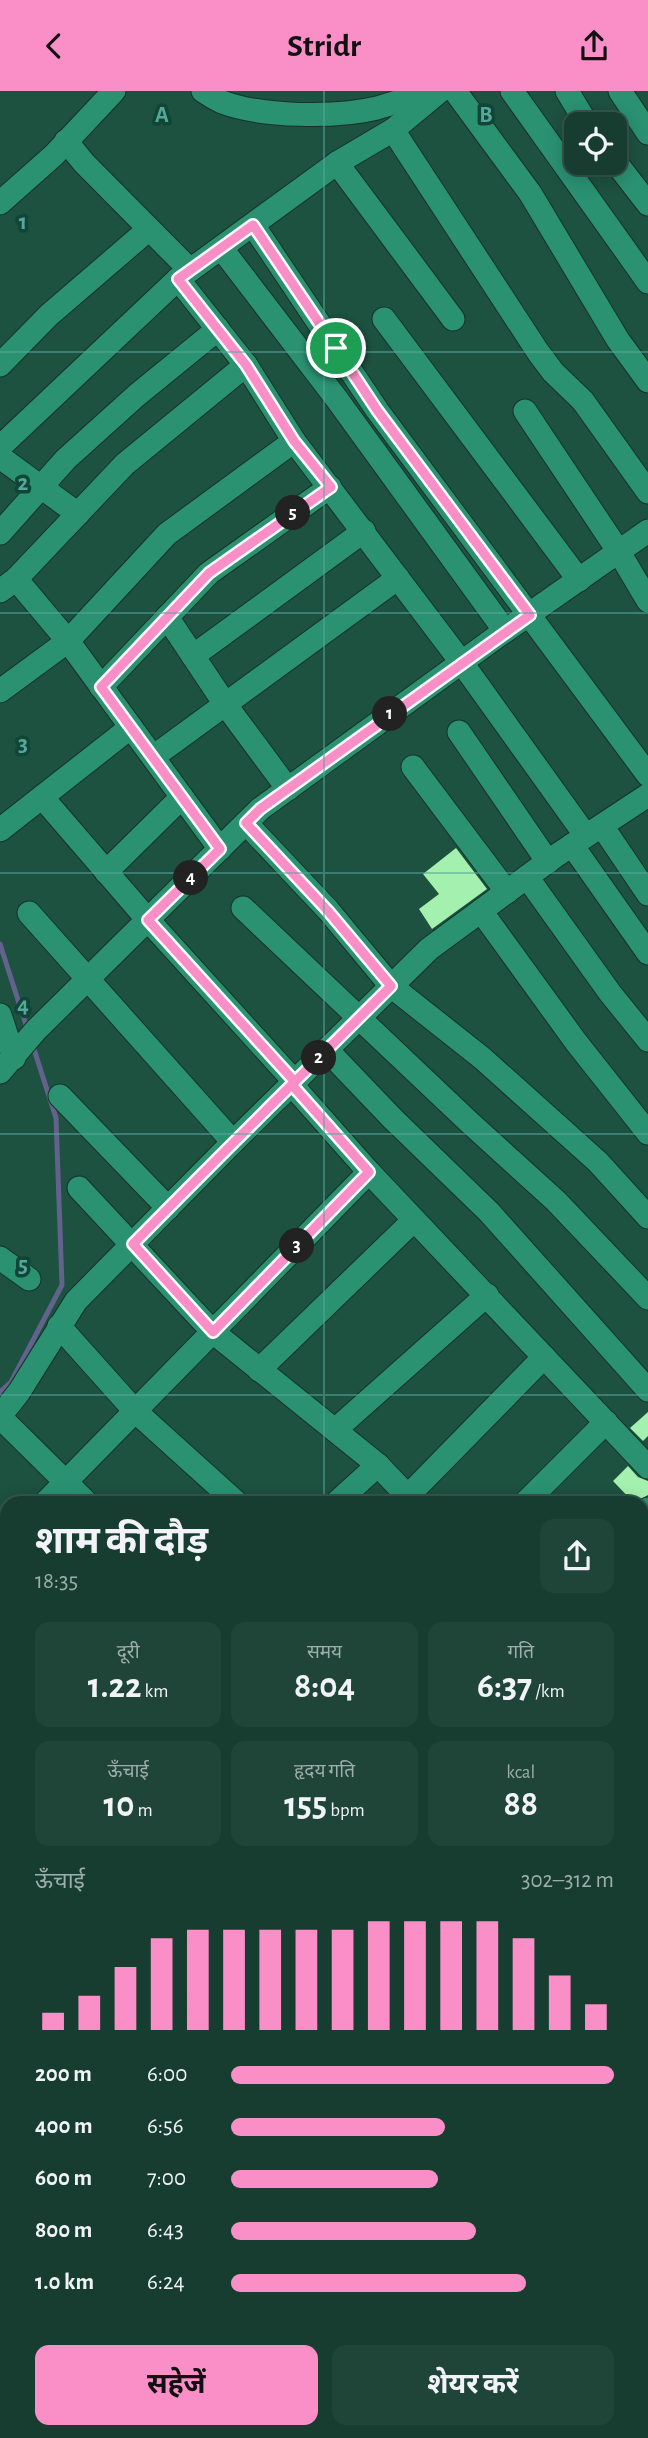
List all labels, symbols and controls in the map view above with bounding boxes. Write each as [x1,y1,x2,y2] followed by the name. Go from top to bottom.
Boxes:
[35,27,73,65] icon: back
[575,27,613,65] icon: share
[287,30,361,62] text: Stridr
[155,104,169,127] text: A
[479,104,493,127] text: B
[564,112,627,175] map controls
[564,112,627,175] button: locate
[19,211,27,234] text: 1
[306,318,366,378] pin
[317,329,355,367] icon: arrive
[18,472,29,495] text: 2
[276,495,310,531] pin: 5
[288,503,297,522] text: 5
[372,697,408,731] pin: 1
[386,704,393,723] text: 1
[18,733,28,756] text: 3
[174,861,208,895] pin: 4
[186,868,195,887] text: 4
[17,994,29,1017] text: 4
[302,1041,336,1075] pin: 2
[314,1048,323,1067] text: 2
[280,1229,314,1263] pin: 3
[292,1236,301,1255] text: 3
[18,1254,28,1277] text: 5
[540,1519,614,1593] button: share
[35,1523,208,1561] text: शाम की दौड़
[35,1570,78,1593] text: 18:35
[117,1643,140,1662] text: दूरी
[307,1643,342,1662] text: समय
[508,1643,534,1662] text: गति
[88,1669,141,1704] text: 1.22
[294,1669,355,1704] text: 8:04
[477,1669,532,1704] text: 6:37
[141,1682,168,1701] text: km
[532,1682,565,1701] text: /km
[108,1762,149,1781] text: ऊँचाई
[294,1762,355,1781] text: हृदय गति
[506,1763,535,1782] text: kcal
[504,1787,538,1822] text: 88
[104,1788,134,1823] text: 10
[284,1788,327,1823] text: 155
[134,1801,153,1820] text: m
[327,1801,365,1820] text: bpm
[521,1869,614,1892] text: 302–312 m
[35,1870,85,1893] text: ऊँचाई
[35,2063,92,2086] text: 200 m
[147,2063,187,2086] text: 6:00
[35,2115,93,2138] text: 400 m
[147,2115,184,2138] text: 6:56
[35,2167,92,2190] text: 600 m
[147,2167,186,2190] text: 7:00
[35,2219,92,2242] text: 800 m
[147,2219,184,2242] text: 6:43
[35,2271,94,2294] text: 1.0 km
[147,2271,185,2294] text: 6:24
[35,2345,318,2425] button: सहेजें
[332,2345,614,2425] button: शेयर करें

